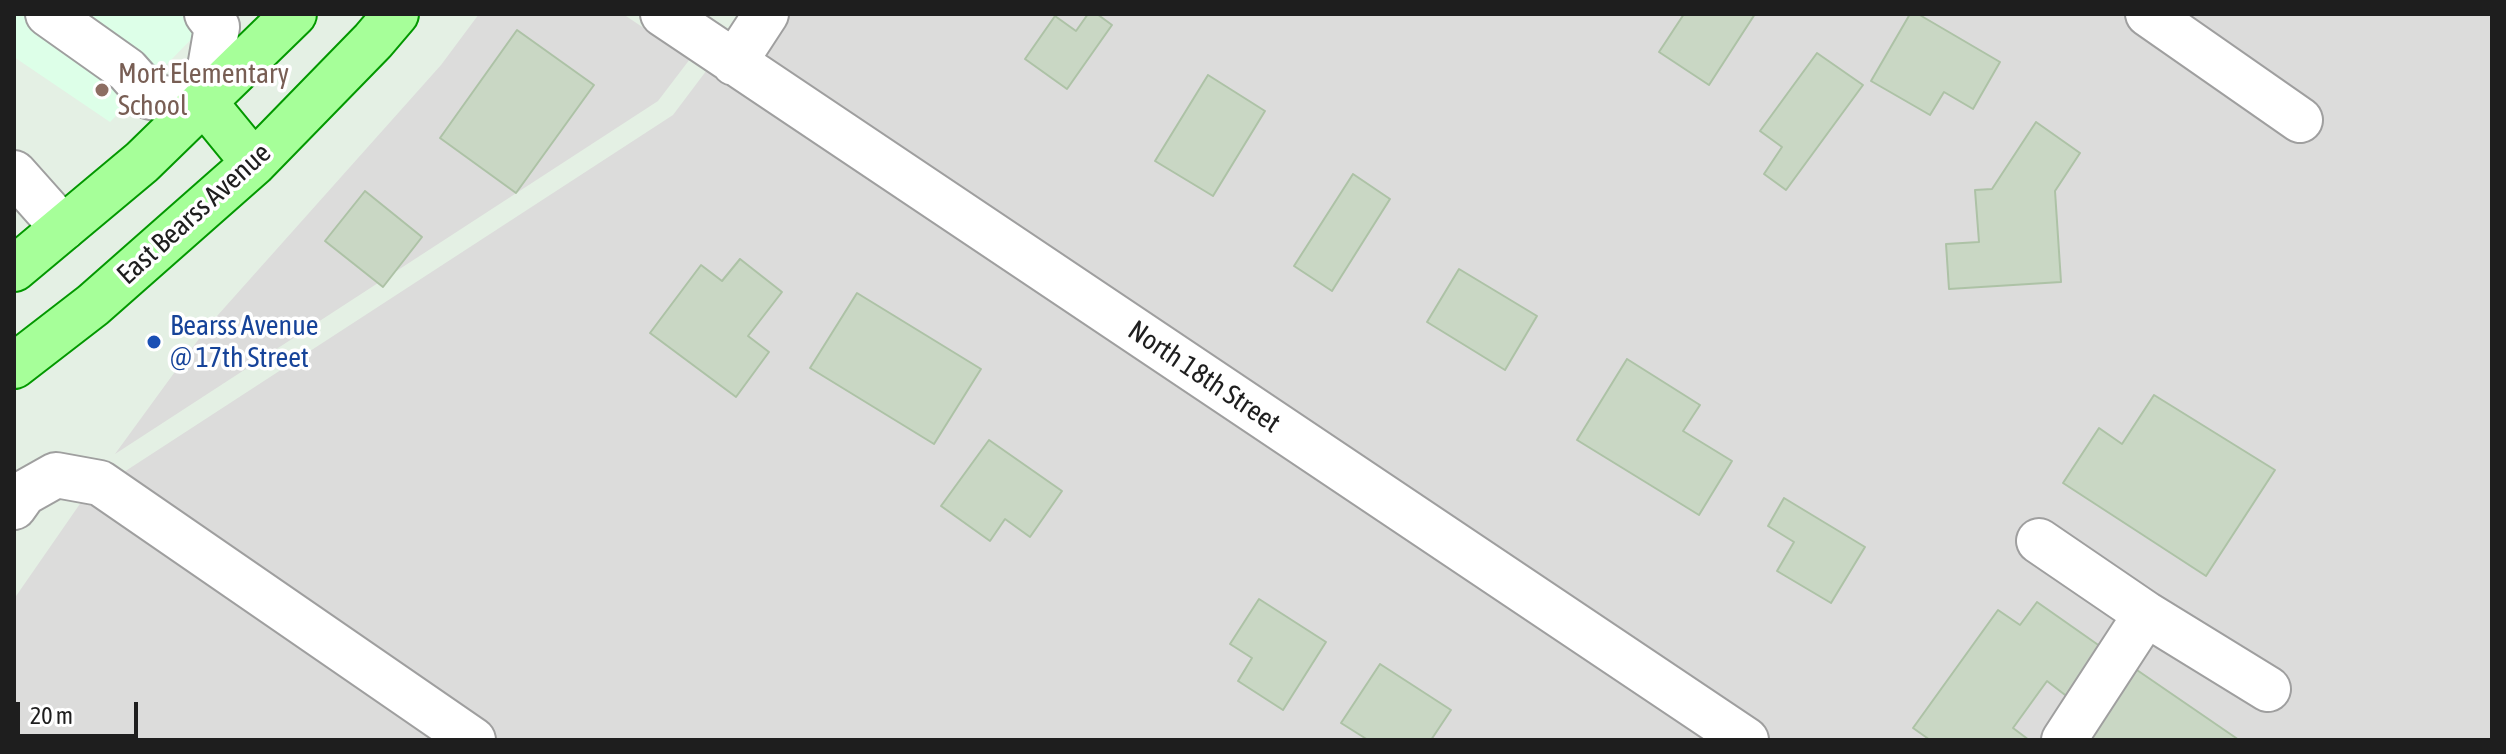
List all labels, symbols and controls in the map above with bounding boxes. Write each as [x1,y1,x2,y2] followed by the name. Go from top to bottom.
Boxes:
[118,57,289,123] place label: Mort Elementary School
[93,81,111,99] marker: Mort Elementary School
[110,136,278,292] street label: East Bearss Avenue
[170,309,318,375] place label: Bearss Avenue @ 17th Street
[1121,314,1287,440] street label: North 18th Street
[145,333,163,351] marker: Bearss Avenue @ 17th Street
[20,686,142,736] scale bar
[30,702,73,729] text: 20 m

